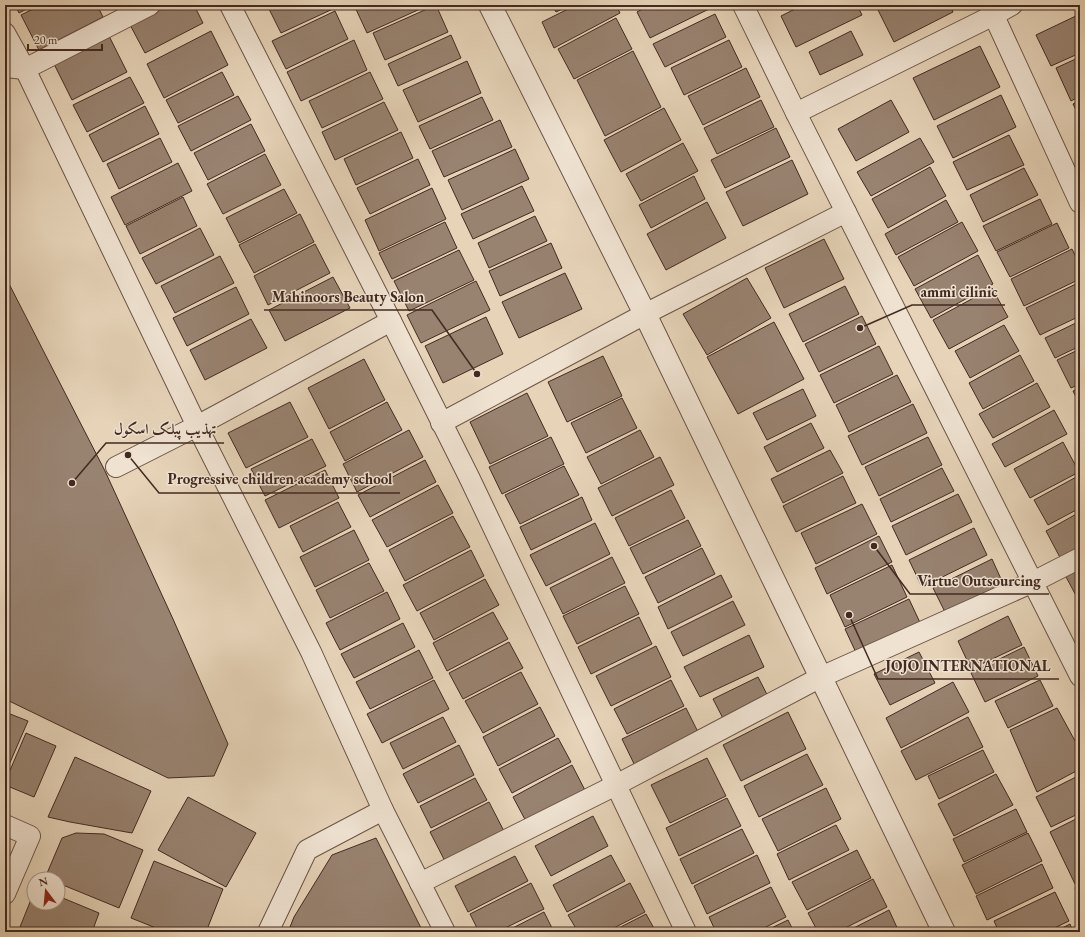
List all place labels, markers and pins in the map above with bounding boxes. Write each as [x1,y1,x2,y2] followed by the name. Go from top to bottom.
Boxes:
[912,278,1005,305] callout: ammi cilinic
[264,283,432,310] callout: Mahinoors Beauty Salon
[106,416,224,443] callout: تہذیب پبلک اسکول
[159,466,400,493] callout: Progressive children academy school
[910,567,1049,594] callout: Virtue Outsourcing
[878,652,1059,679] callout: JOJO INTERNATIONAL

